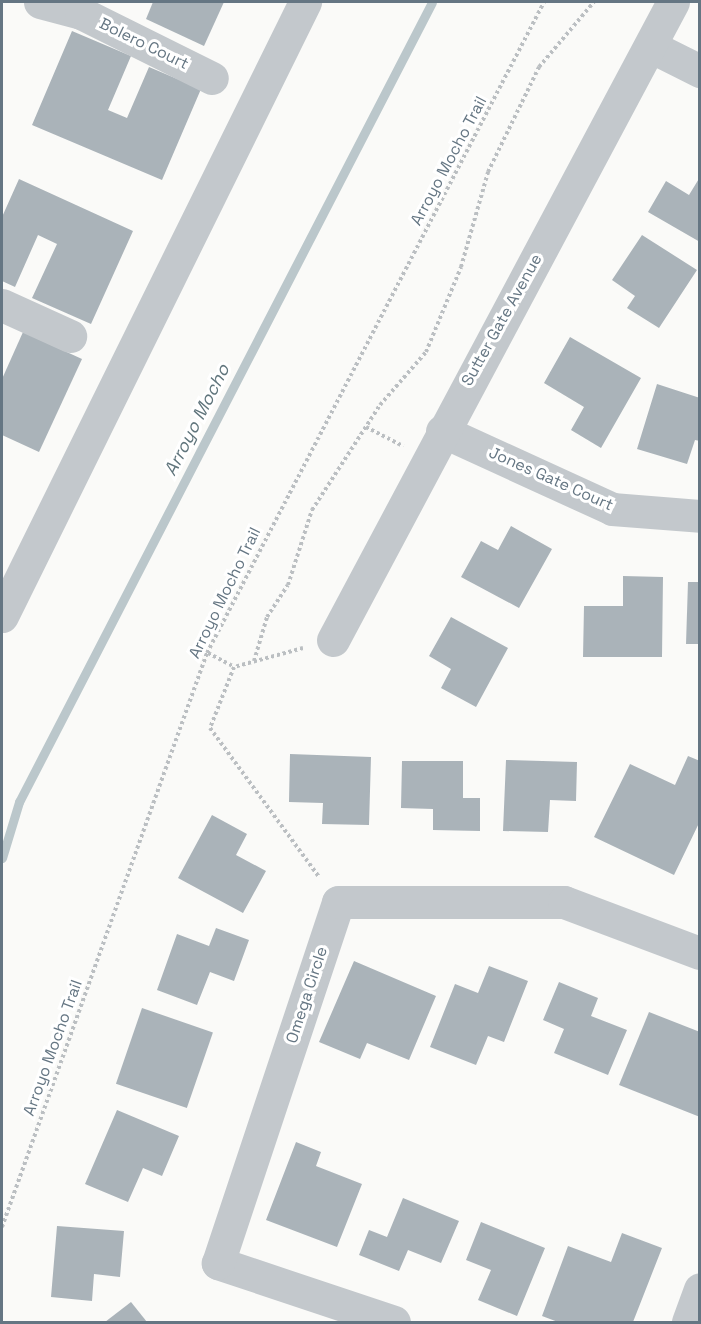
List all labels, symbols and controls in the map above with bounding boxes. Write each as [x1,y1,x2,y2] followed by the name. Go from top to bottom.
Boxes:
[96,14,192,74] street label: Bolero Court
[407,93,491,229] street label: Arroyo Mocho Trail
[458,251,546,389] street label: Sutter Gate Avenue
[160,361,234,479] water label: Arroyo Mocho
[486,443,616,515] street label: Jones Gate Court
[185,524,265,662] street label: Arroyo Mocho Trail
[282,944,332,1046] street label: Omega Circle
[19,977,87,1119] street label: Arroyo Mocho Trail

